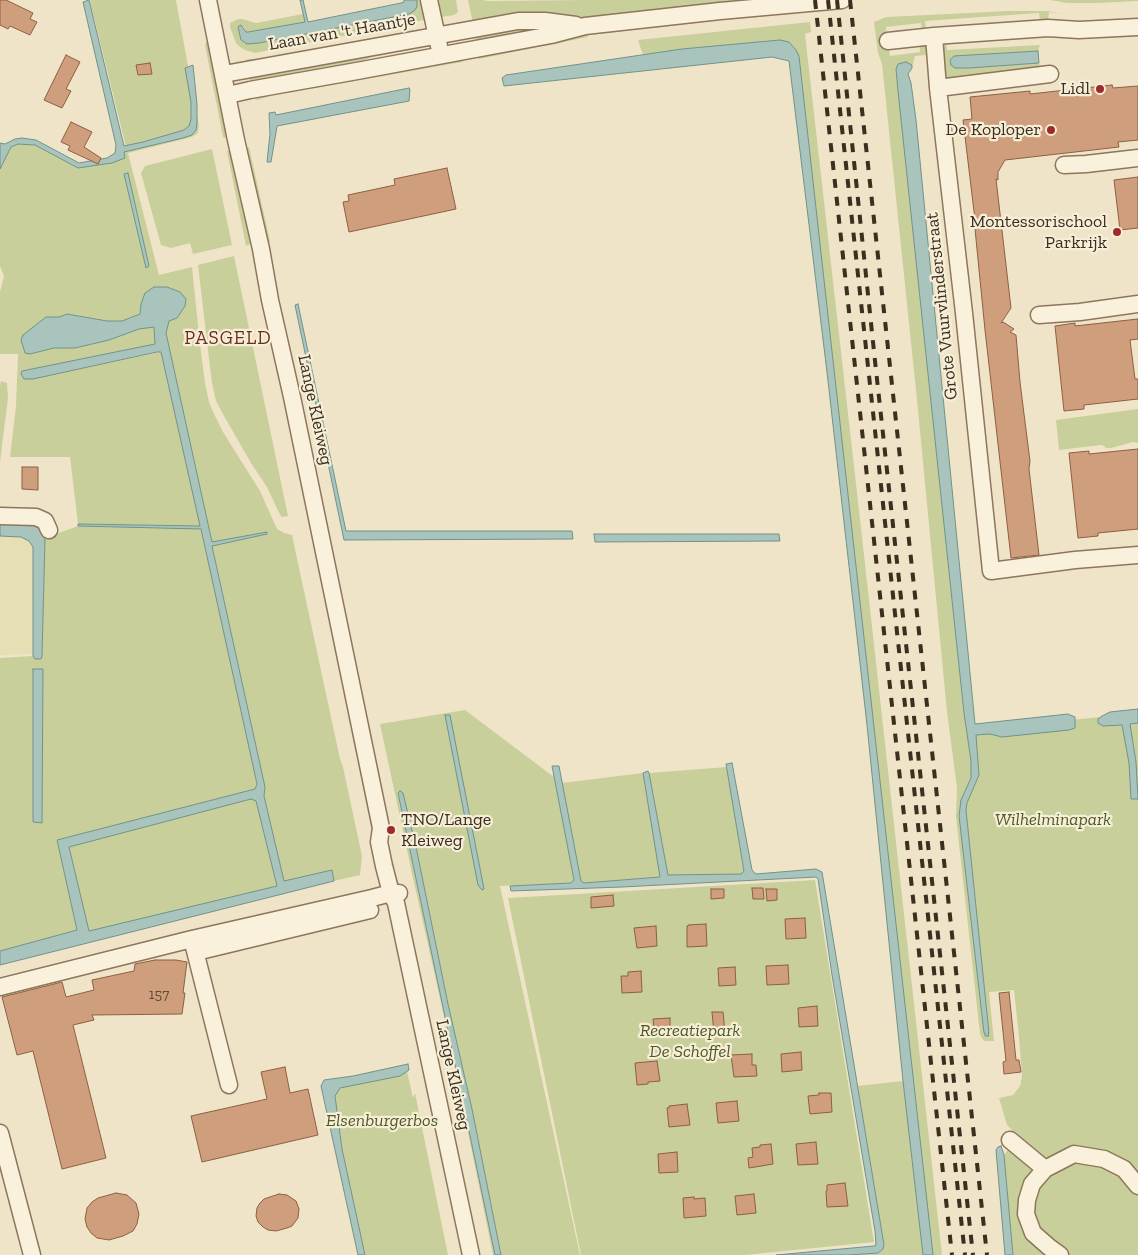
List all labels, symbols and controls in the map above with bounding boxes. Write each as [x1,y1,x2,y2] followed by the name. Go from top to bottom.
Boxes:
[267,8,417,56] street label: Laan van 't Haantje
[1060,78,1090,100] place label: Lidl
[1094,83,1106,95] marker: Lidl
[945,119,1041,141] place label: De Koploper
[1045,124,1057,136] marker: De Koploper
[921,211,963,401] street label: Grote Vuurvlinderstraat
[970,211,1107,253] place label: Montessorischool Parkrijk
[1111,226,1123,238] marker: Montessorischool Parkrijk
[183,328,273,350] district label: PASGELD
[293,353,337,467] street label: Lange Kleiweg
[401,809,491,852] place label: TNO/Lange Kleiweg
[995,809,1111,831] park label: Wilhelminapark
[385,824,397,836] marker: TNO/Lange Kleiweg
[149,986,169,1004] house number: 157
[431,1018,475,1132] street label: Lange Kleiweg
[640,1020,740,1062] park label: Recreatiepark De Schoffel
[326,1110,438,1132] park label: Elsenburgerbos

